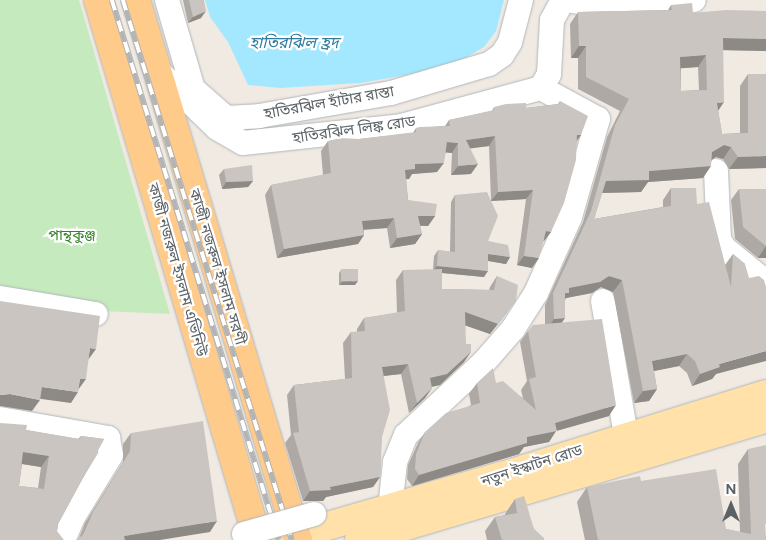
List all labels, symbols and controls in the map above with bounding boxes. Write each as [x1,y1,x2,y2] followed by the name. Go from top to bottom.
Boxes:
[249,33,339,53] water label: হাতিরঝিল হ্রদ
[263,83,395,123] street label: হাতিরঝিল হাঁটার রাস্তা
[291,112,417,148] street label: হাতিরঝিল লিঙ্ক রোড
[144,181,210,359] street label: কাজী নজরুল ইসলাম এভিনিউ
[185,187,249,347] street label: কাজী নজরুল ইসলাম সরণী
[48,227,96,245] park label: পান্থকুঞ্জ
[479,441,585,491] street label: নতুন ইস্কাটন রোড
[706,480,756,530] north arrow
[726,481,736,498] text: N

